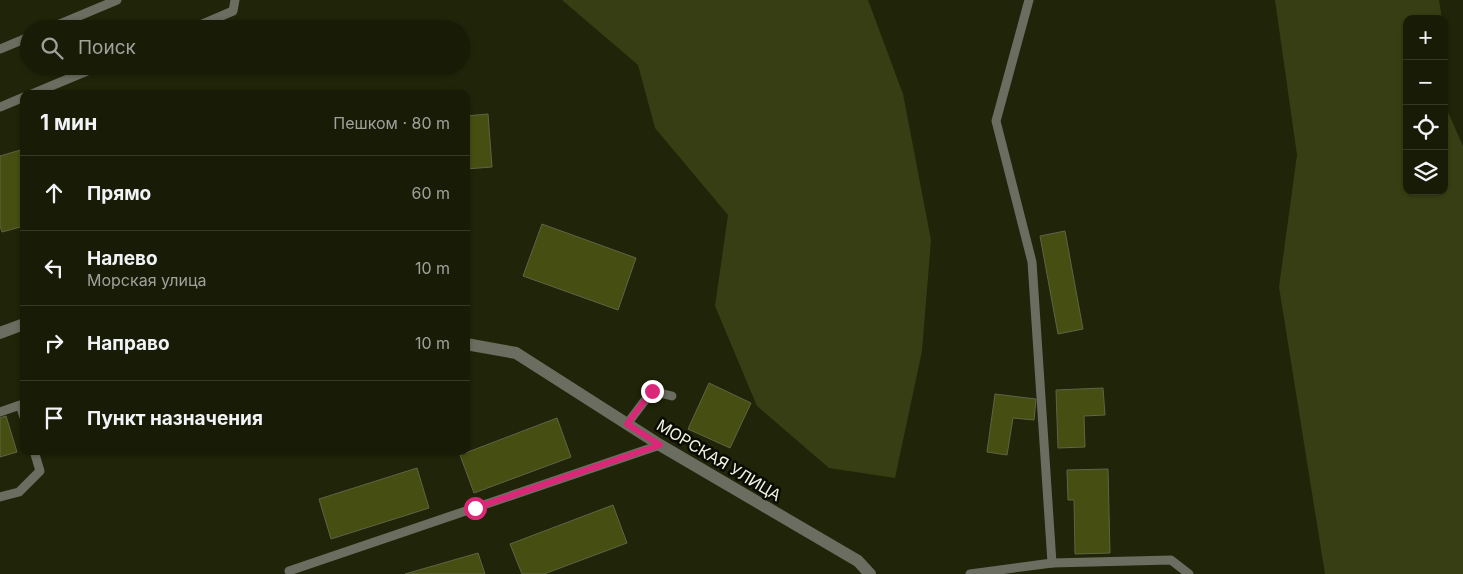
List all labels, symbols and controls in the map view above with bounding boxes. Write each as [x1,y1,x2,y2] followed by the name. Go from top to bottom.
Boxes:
[1403,15,1448,195] map controls
[1403,15,1448,60] button: +
[20,20,470,75] search box
[38,34,66,62] icon: search
[78,36,136,59] text: Поиск
[1403,60,1448,105] button: −
[1403,105,1448,150] button: locate
[40,110,97,135] text: 1 мин
[333,113,450,133] text: Пешком · 80 m
[1403,150,1448,195] button: layers
[40,179,68,207] icon: ahead
[87,182,151,205] text: Прямо
[411,183,450,203] text: 60 m
[87,247,158,270] text: Налево
[40,254,68,282] icon: left
[415,258,450,278] text: 10 m
[87,270,206,290] text: Морская улица
[40,329,68,357] icon: right
[87,332,170,355] text: Направо
[415,333,450,353] text: 10 m
[641,380,664,403] route end
[40,404,68,432] icon: arrive
[87,407,263,430] text: Пункт назначения
[653,415,785,505] street label: МОРСКАЯ УЛИЦА
[464,497,487,520] route start

